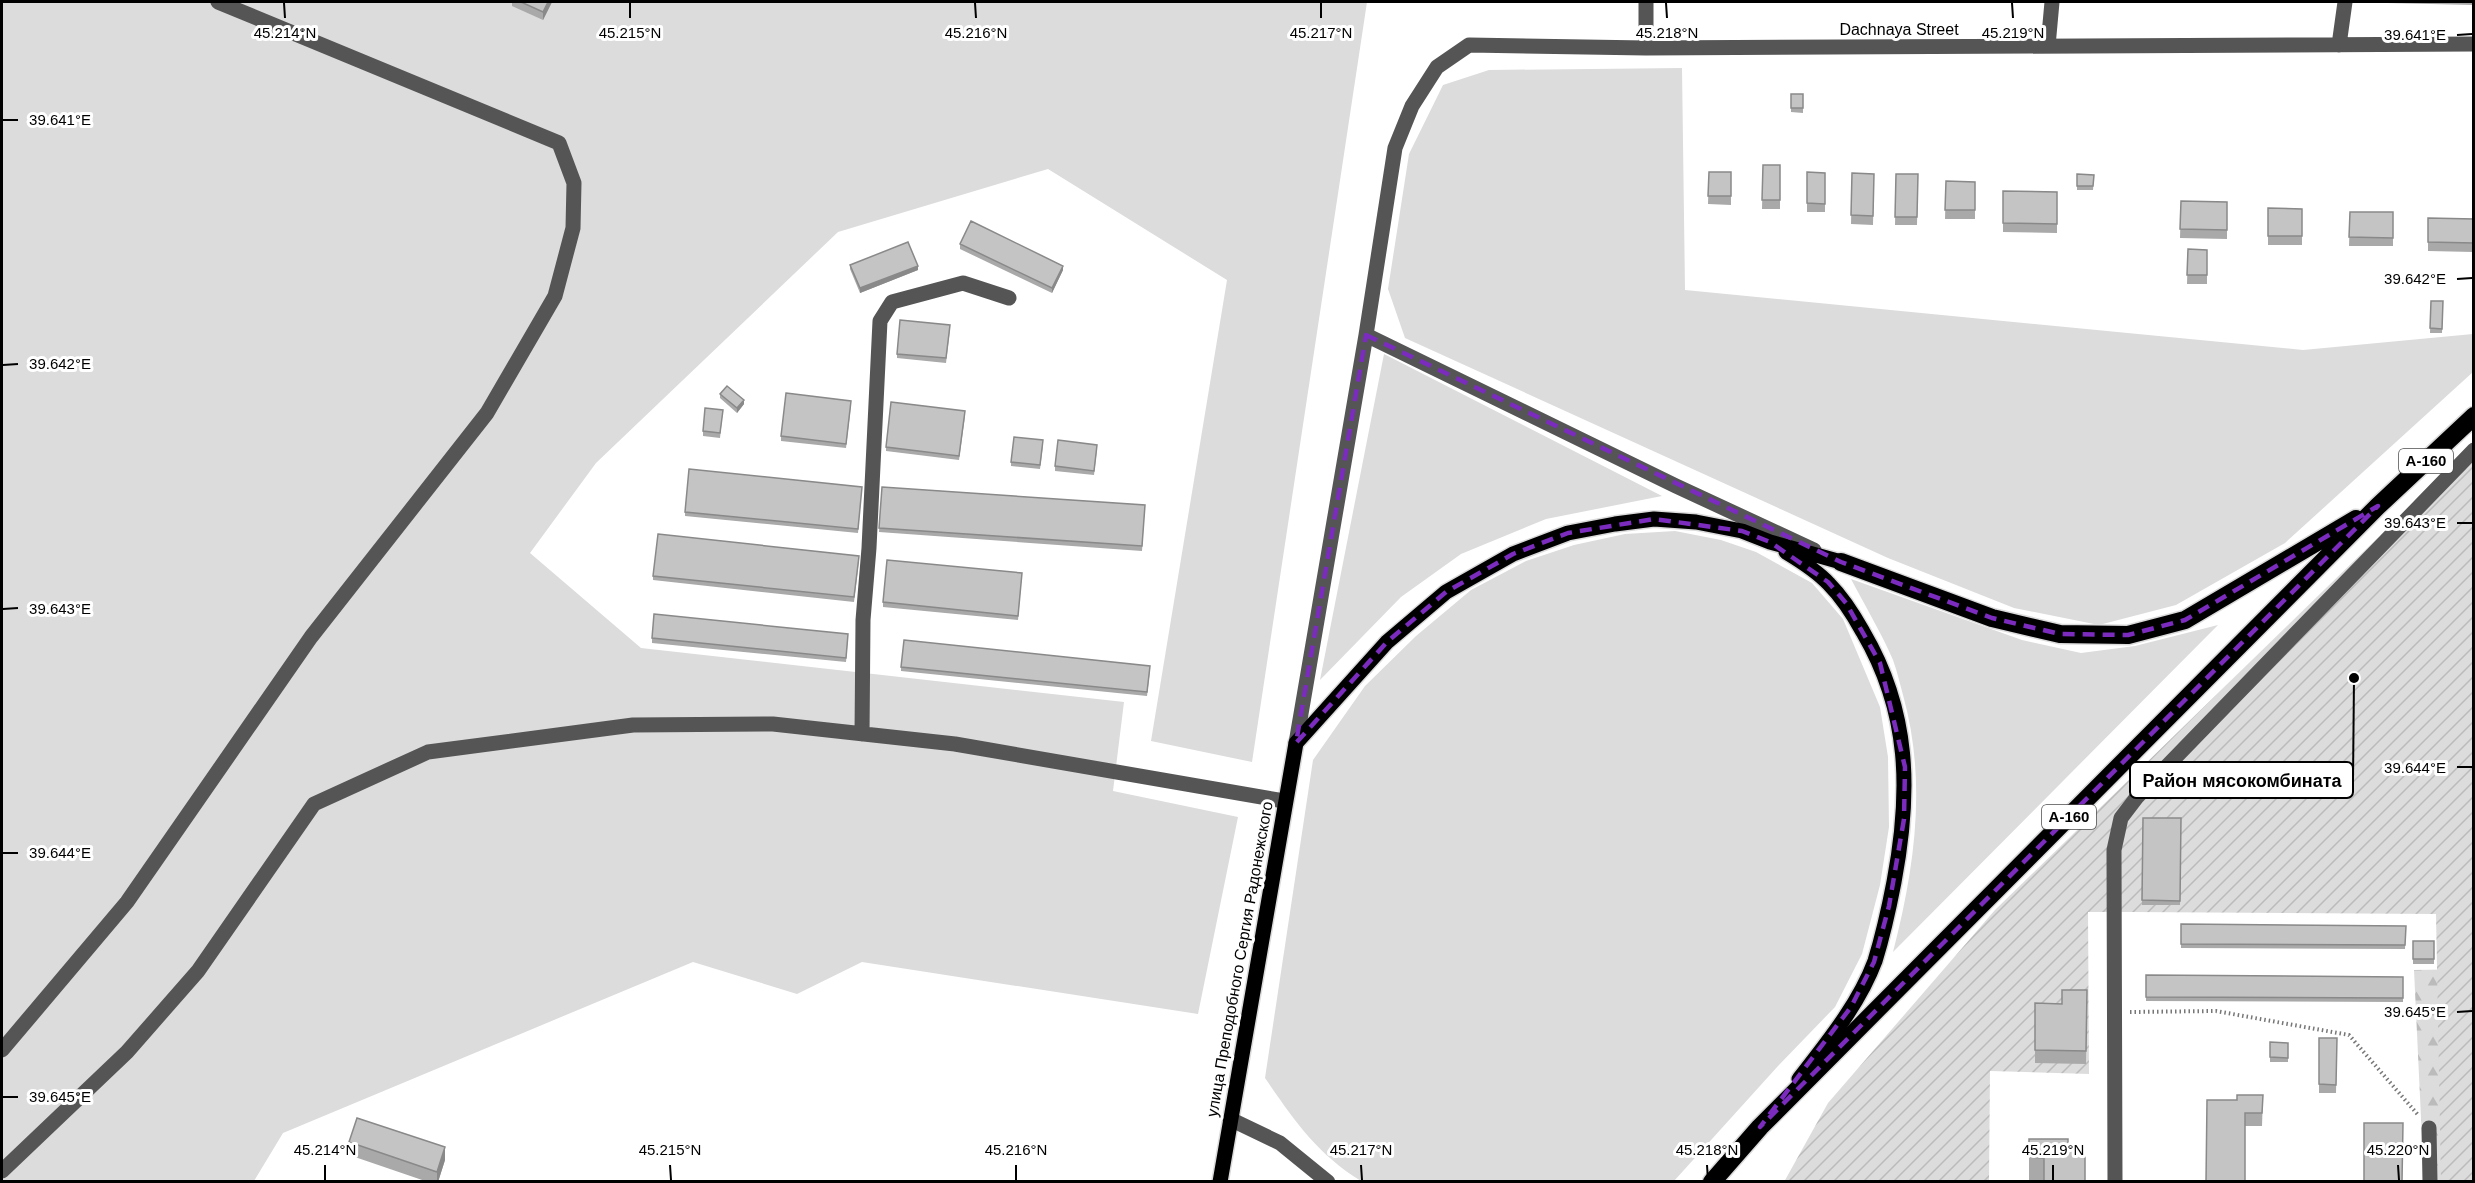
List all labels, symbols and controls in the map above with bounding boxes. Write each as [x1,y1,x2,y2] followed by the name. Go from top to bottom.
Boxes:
[1839,21,1959,38] street label: Dachnaya Street
[254,24,316,41] text: 45.214°N
[599,24,661,41] text: 45.215°N
[945,24,1007,41] text: 45.216°N
[1290,24,1352,41] text: 45.217°N
[1636,24,1698,41] text: 45.218°N
[1982,24,2044,41] text: 45.219°N
[2384,26,2446,43] text: 39.641°E
[29,111,91,128] text: 39.641°E
[2384,270,2446,287] text: 39.642°E
[29,355,91,372] text: 39.642°E
[2399,449,2453,473] road number: А-160
[2384,514,2446,531] text: 39.643°E
[29,600,91,617] text: 39.643°E
[2384,759,2446,776] text: 39.644°E
[2130,762,2353,798] callout: Район мясокомбината
[2142,771,2343,791] text: Район мясокомбината
[1203,800,1276,1118] street label: улица Преподобного Сергия Радонежского
[2042,805,2096,829] road number: А-160
[29,844,91,861] text: 39.644°E
[2384,1003,2446,1020] text: 39.645°E
[29,1088,91,1105] text: 39.645°E
[294,1141,356,1158] text: 45.214°N
[639,1141,701,1158] text: 45.215°N
[985,1141,1047,1158] text: 45.216°N
[1330,1141,1392,1158] text: 45.217°N
[1676,1141,1738,1158] text: 45.218°N
[2022,1141,2084,1158] text: 45.219°N
[2367,1141,2429,1158] text: 45.220°N

